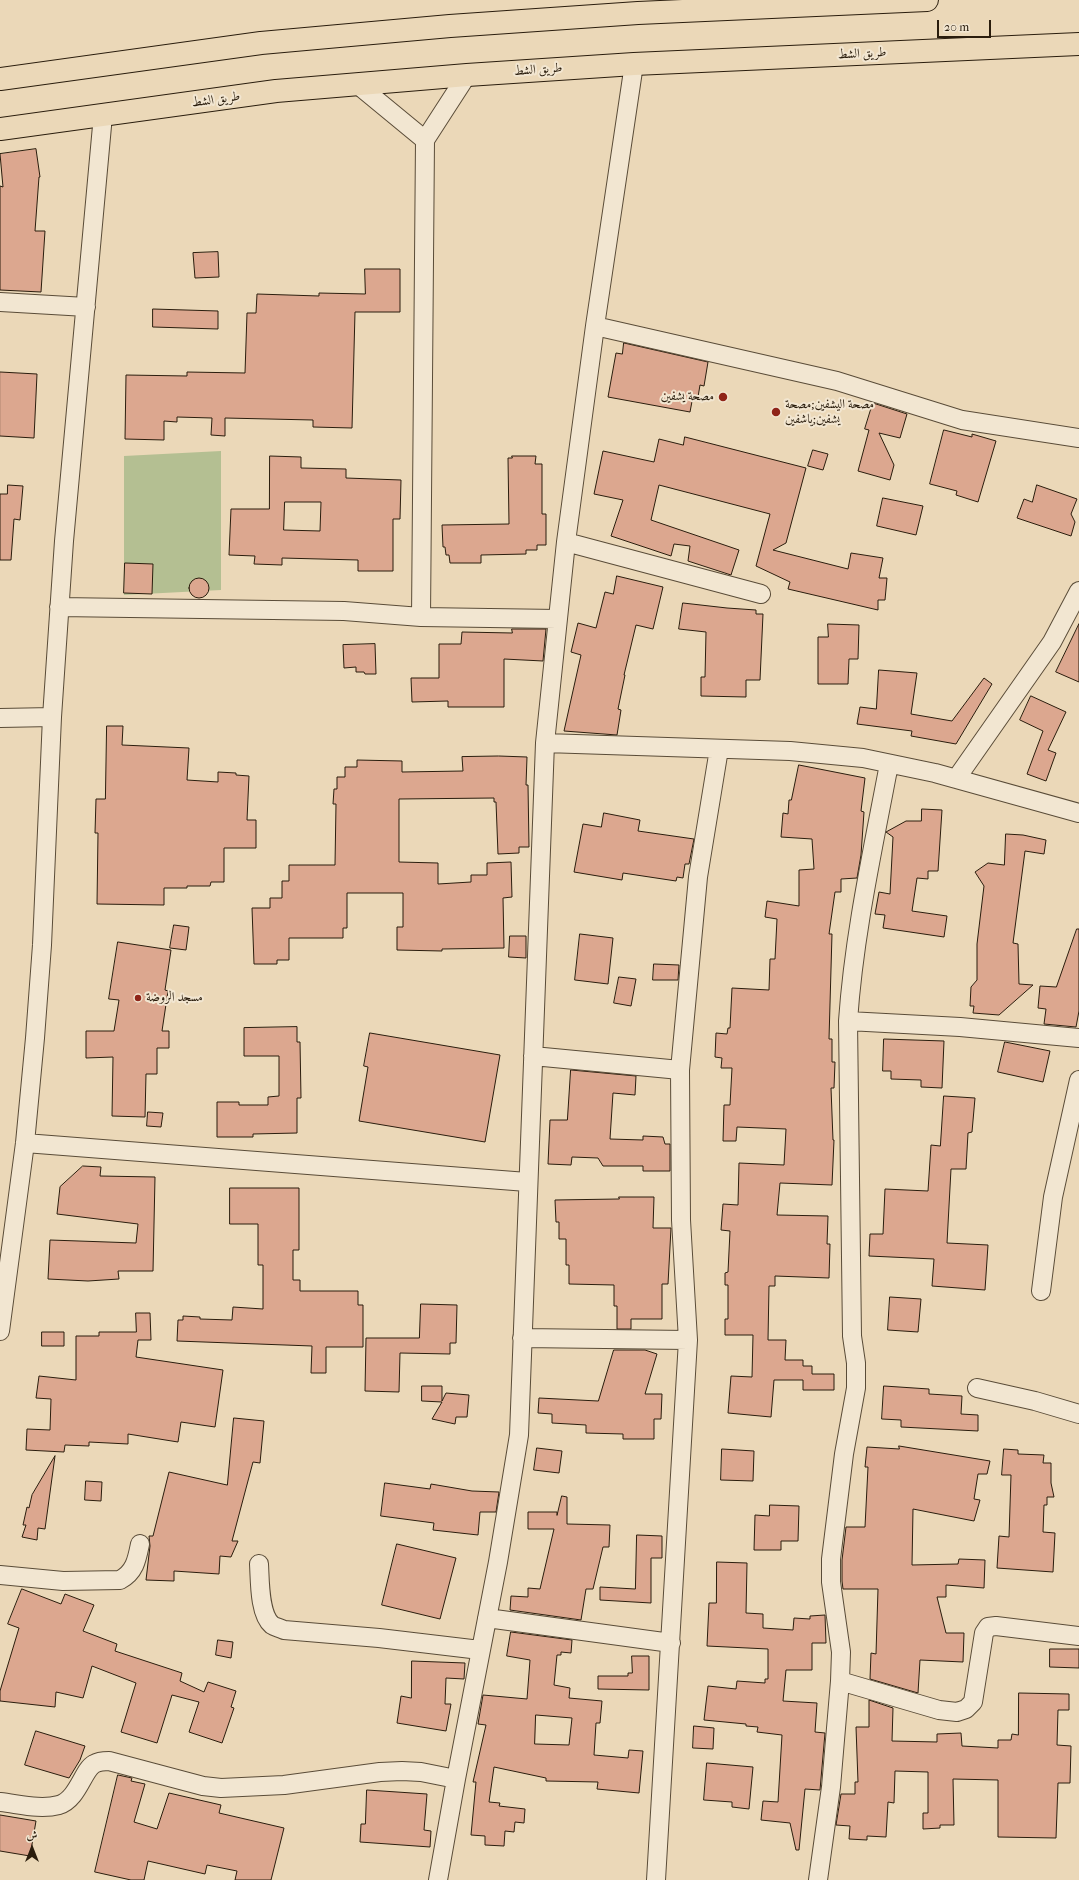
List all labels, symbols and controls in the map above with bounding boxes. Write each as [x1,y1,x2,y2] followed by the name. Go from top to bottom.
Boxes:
[939,12,993,38] scale bar
[944,20,969,34] text: 20 m
[837,45,887,63] street label: طريق الشط
[513,61,563,79] street label: طريق الشط
[191,89,241,111] street label: طريق الشط
[661,389,714,405] place label: مصحة يشفين
[717,391,729,403] marker: مصحة يشفين
[785,397,874,428] place label: مصحة اليشفين;مصحة يشفين;ياشفين
[770,406,782,418] marker: مصحة اليشفين;مصحة يشفين;ياشفين
[146,990,203,1006] place label: مسجد الروضة
[133,993,143,1003] marker: مسجد الروضة
[12,1828,52,1868] north arrow
[27,1829,37,1842] text: ش

